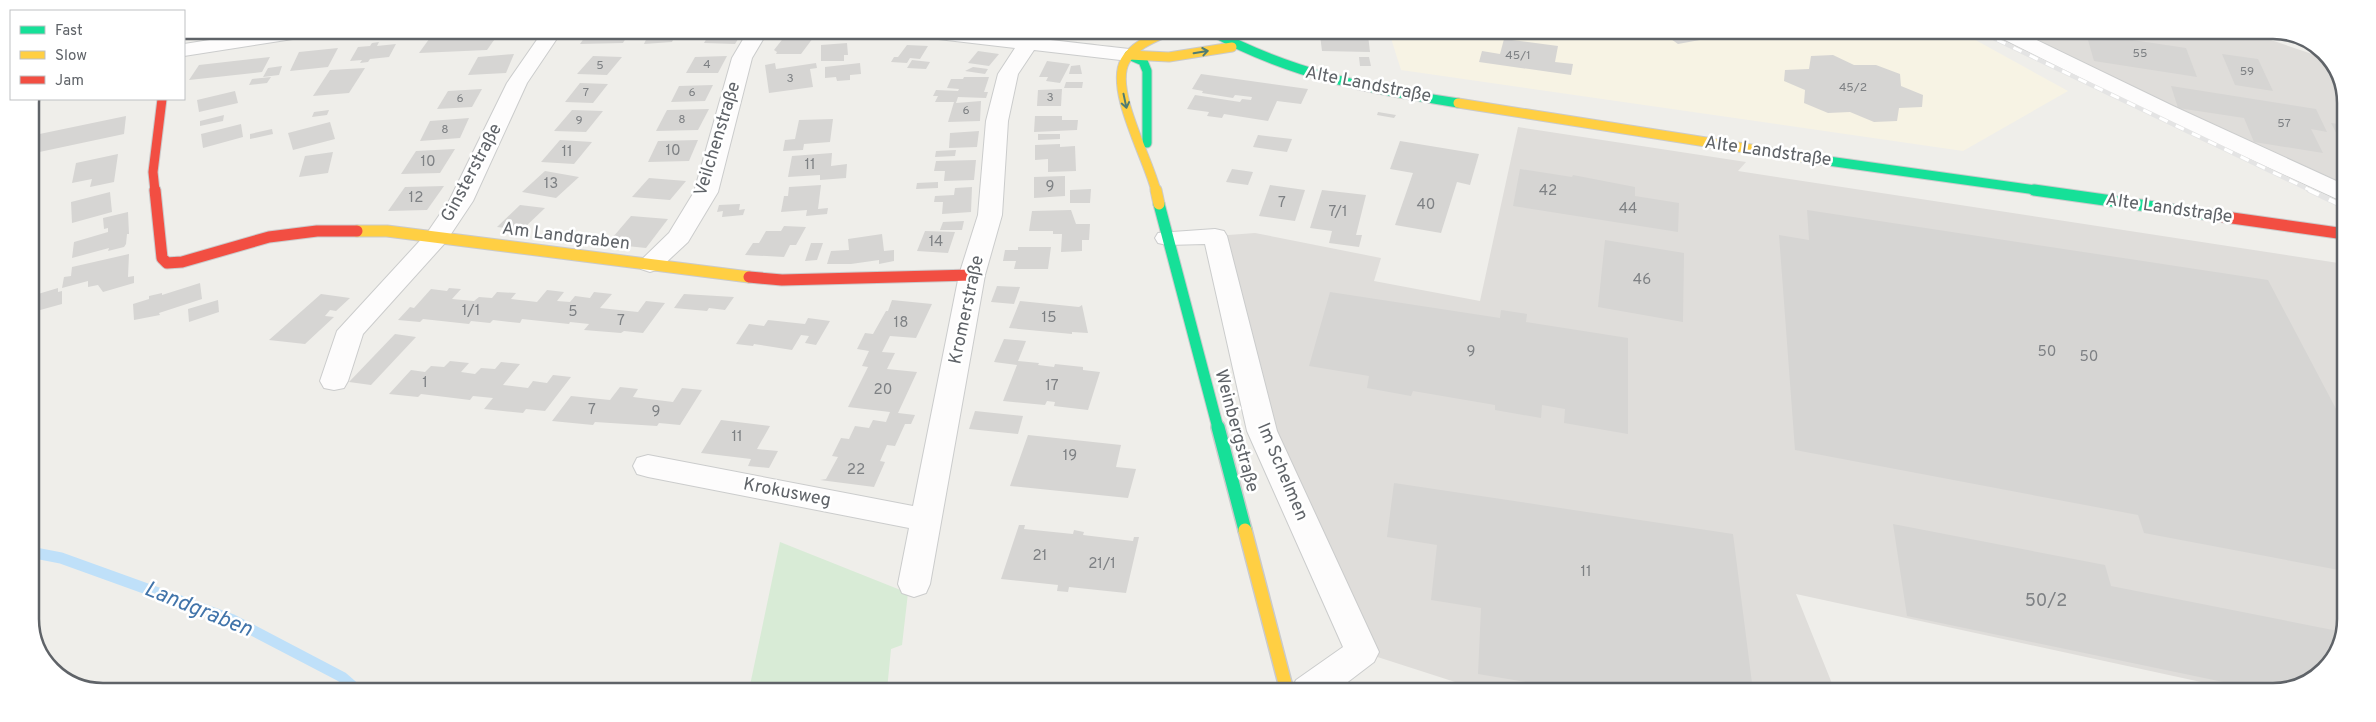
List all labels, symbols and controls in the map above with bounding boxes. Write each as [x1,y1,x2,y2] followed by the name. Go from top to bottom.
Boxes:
[10,10,185,100] legend
[55,22,83,41] text: Fast
[1192,46,1208,56] one-way arrow
[2133,46,2147,62] house number: 55
[55,47,87,66] text: Slow
[1505,48,1531,64] house number: 45/1
[703,57,711,73] house number: 4
[596,58,604,74] house number: 5
[1303,62,1433,108] street label: Alte Landstraße
[2240,64,2254,80] house number: 59
[786,71,794,87] house number: 3
[55,72,84,91] text: Jam
[690,79,746,199] street label: Veilchenstraße
[1839,80,1867,96] house number: 45/2
[583,85,589,101] house number: 7
[688,85,696,101] house number: 6
[1046,90,1054,106] house number: 3
[456,91,464,107] house number: 6
[1121,92,1131,108] one-way arrow
[962,103,970,119] house number: 6
[678,112,686,128] house number: 8
[575,113,583,129] house number: 9
[2277,116,2291,132] house number: 57
[436,120,508,226] street label: Ginsterstraße
[441,122,449,138] house number: 8
[1703,132,1833,172] street label: Alte Landstraße
[665,142,681,161] house number: 10
[561,143,573,162] house number: 11
[420,153,436,172] house number: 10
[804,156,816,175] house number: 11
[544,175,558,194] house number: 13
[1046,178,1054,197] house number: 9
[1539,182,1557,201] house number: 42
[409,189,423,208] house number: 12
[2104,189,2234,229] street label: Alte Landstraße
[1278,194,1286,213] house number: 7
[1417,196,1435,215] house number: 40
[1619,200,1637,219] house number: 44
[1328,203,1348,222] house number: 7/1
[501,218,631,256] street label: Am Landgraben
[929,233,943,252] house number: 14
[944,253,990,367] street label: Kromerstraße
[1633,271,1651,290] house number: 46
[462,302,480,321] house number: 1/1
[568,303,578,322] house number: 5
[1042,309,1056,328] house number: 15
[617,312,625,331] house number: 7
[894,314,908,333] house number: 18
[1467,343,1475,362] house number: 9
[2038,343,2056,362] house number: 50
[2080,348,2098,367] house number: 50
[1209,367,1263,495] street label: Weinbergstraße
[422,374,428,393] house number: 1
[1045,377,1059,396] house number: 17
[874,381,892,400] house number: 20
[588,401,596,420] house number: 7
[652,403,660,422] house number: 9
[1251,419,1313,525] street label: Im Schelmen
[731,428,743,447] house number: 11
[1063,447,1077,466] house number: 19
[847,461,865,480] house number: 22
[741,473,833,513] street label: Krokusweg
[1033,547,1047,566] house number: 21
[1088,555,1116,574] house number: 21/1
[1580,563,1592,582] house number: 11
[140,576,256,644] water label: Landgraben
[2025,590,2067,613] house number: 50/2

